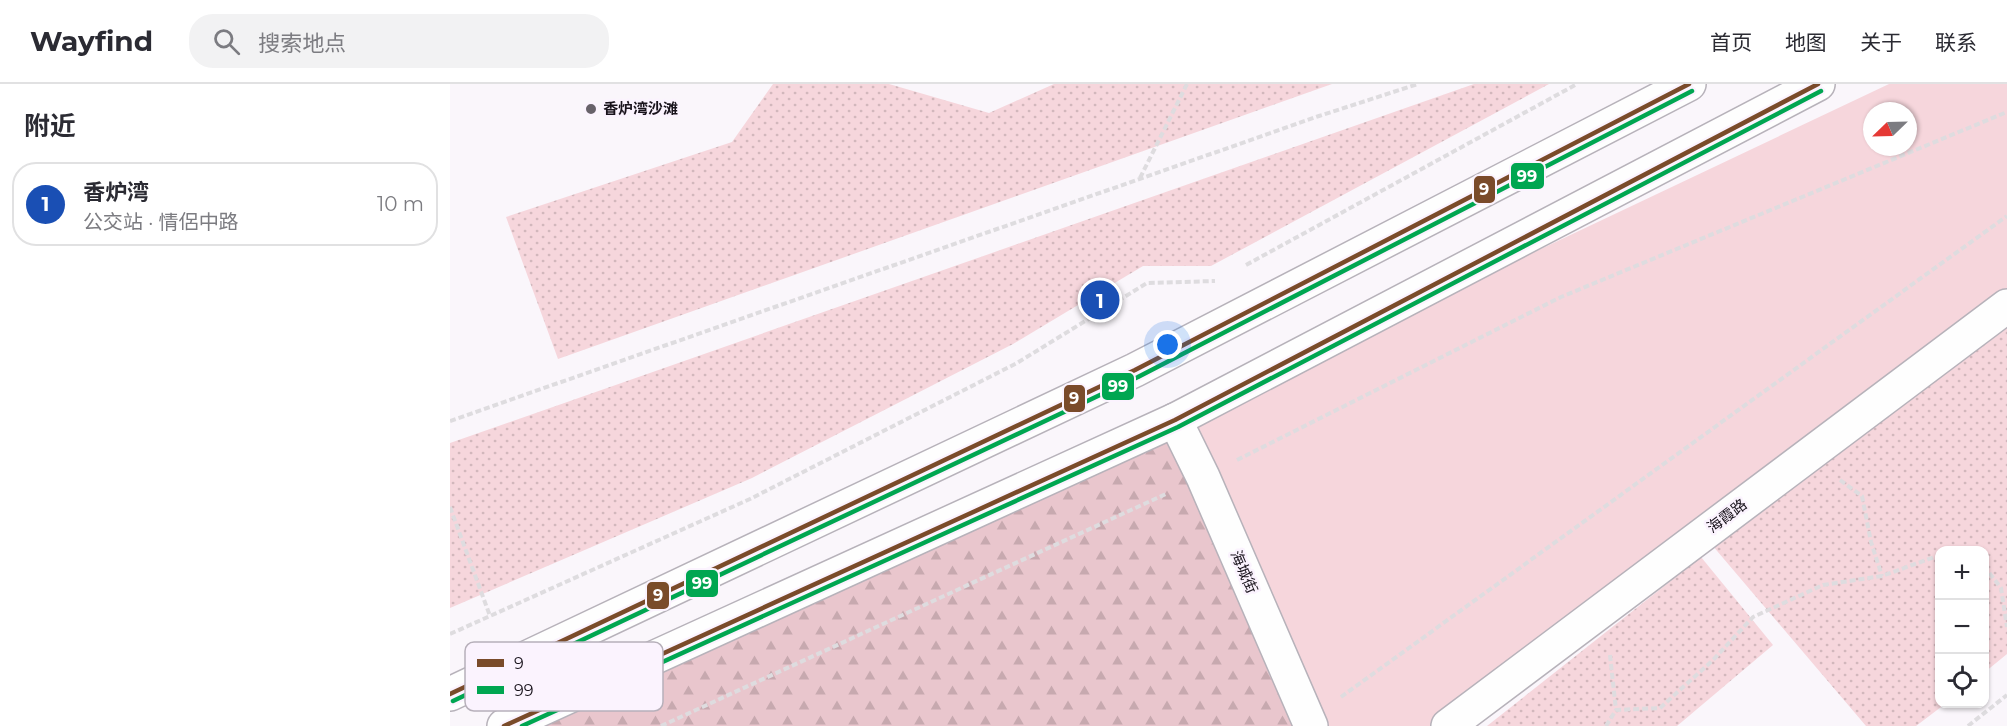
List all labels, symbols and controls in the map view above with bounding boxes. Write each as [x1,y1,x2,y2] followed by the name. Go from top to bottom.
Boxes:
[189,14,609,68] search box
[30,24,153,58] text: Wayfind
[210,25,243,58] icon: search
[258,30,346,57] text: 搜索地点
[1710,30,1752,55] text: 首页
[1785,30,1827,55] text: 地图
[1860,30,1902,55] text: 关于
[1935,30,1977,55] text: 联系
[603,99,678,118] place label: 香炉湾沙滩
[584,102,598,116] marker: 香炉湾沙滩
[1863,102,1917,156] north arrow
[24,110,76,142] text: 附近
[1510,162,1545,190] line badge: 99
[1517,167,1537,186] text: 99
[1473,175,1496,204] line badge: 9
[83,179,149,206] text: 香炉湾
[1479,180,1489,199] text: 9
[42,192,49,216] text: 1
[377,192,424,216] text: 10 m
[83,210,239,234] text: 公交站 · 情侶中路
[1080,278,1120,322] pin: 1
[1153,330,1182,359] your location
[1101,372,1135,401] line badge: 99
[1108,377,1128,396] text: 99
[1063,384,1086,413] line badge: 9
[1069,389,1079,408] text: 9
[1703,494,1750,537] street label: 海霞路
[1935,546,1989,708] map controls
[1935,546,1989,600] button: +
[1227,547,1262,596] street label: 海城街
[685,569,719,598] line badge: 99
[692,574,712,593] text: 99
[646,581,670,610] line badge: 9
[653,586,663,605] text: 9
[1935,600,1989,654] button: −
[465,642,663,711] legend
[514,654,524,673] text: 9
[1935,654,1989,708] button: locate
[514,681,534,700] text: 99

